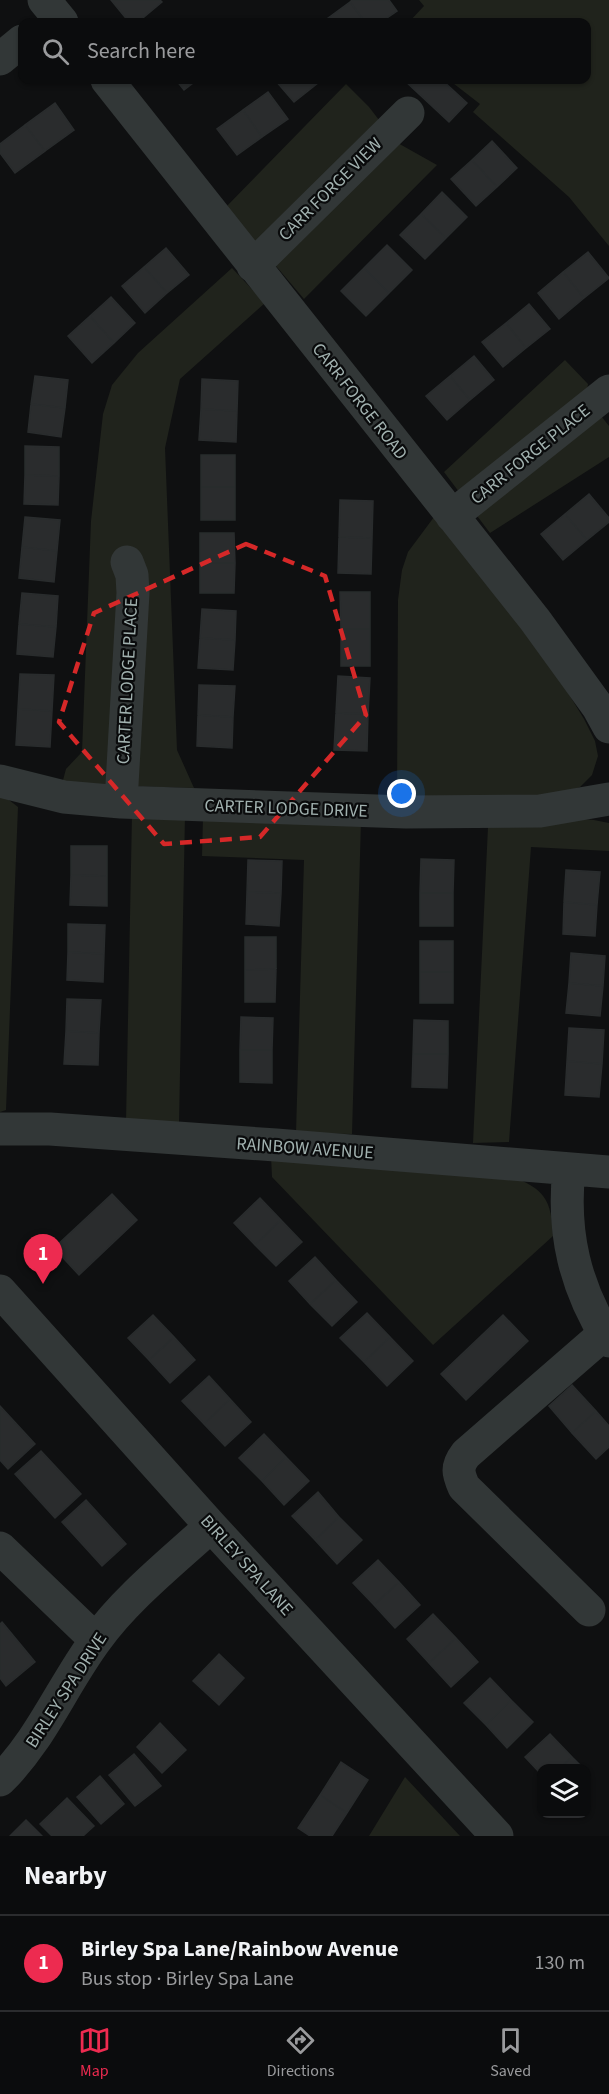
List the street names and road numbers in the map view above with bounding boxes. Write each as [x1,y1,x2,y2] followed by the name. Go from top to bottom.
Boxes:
[273,132,388,247] street label: CARR FORGE VIEW
[306,338,413,465] street label: CARR FORGE ROAD
[465,398,596,511] street label: CARR FORGE PLACE
[111,597,144,765] street label: CARTER LODGE PLACE
[204,793,368,824] street label: CARTER LODGE DRIVE
[235,1131,374,1166] street label: RAINBOW AVENUE
[195,1509,299,1621] street label: BIRLEY SPA LANE
[20,1628,113,1753] street label: BIRLEY SPA DRIVE

